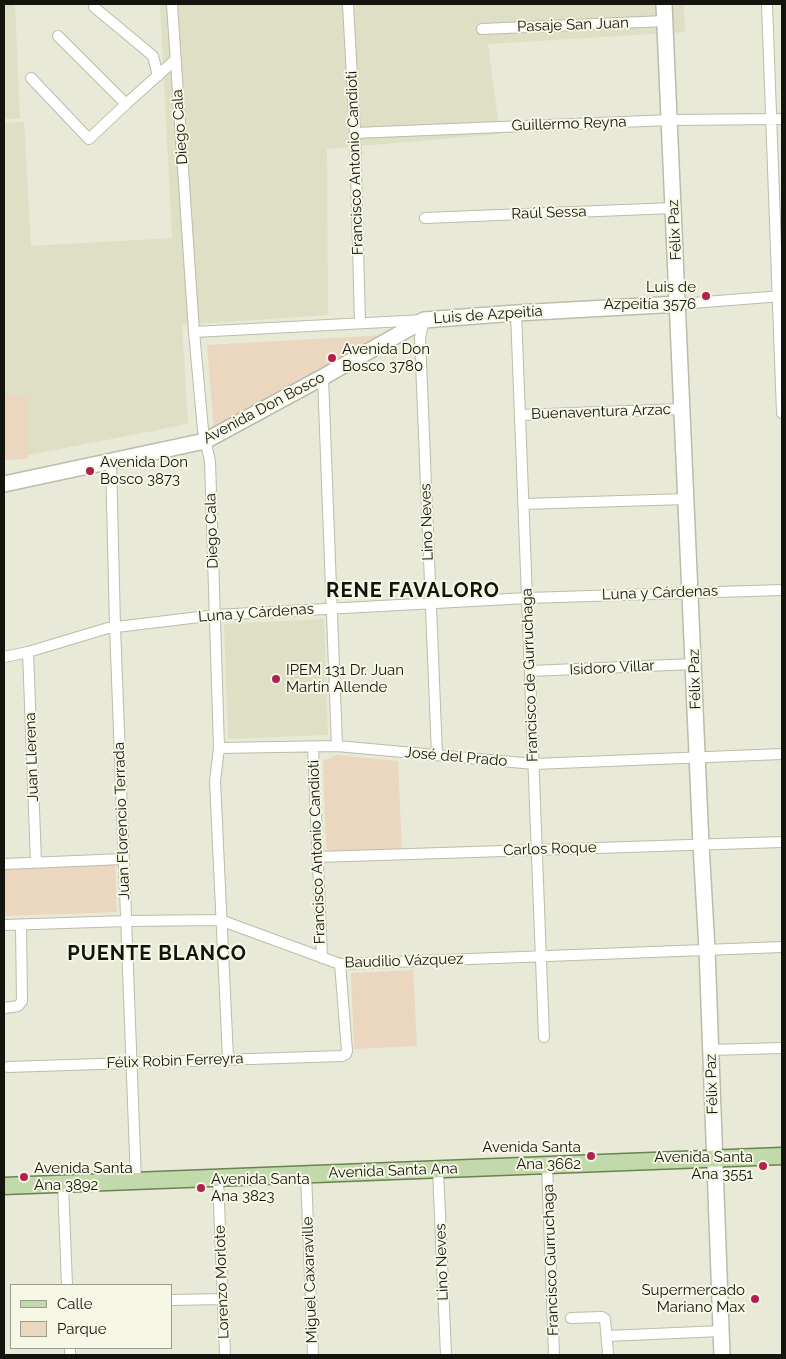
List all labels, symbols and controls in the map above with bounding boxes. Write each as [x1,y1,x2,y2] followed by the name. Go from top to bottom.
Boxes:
[517,14,629,36] street label: Pasaje San Juan
[343,71,367,255] street label: Francisco Antonio Candioti
[168,89,192,165] street label: Diego Cala
[511,113,627,135] street label: Guillermo Reyna
[664,199,686,261] street label: Félix Paz
[511,203,587,223] street label: Raúl Sessa
[604,278,696,313] place label: Luis de Azpeitía 3576
[700,290,712,302] marker: Luis de Azpeitía 3576
[433,302,543,328] street label: Luis de Azpeitía
[342,340,430,375] place label: Avenida Don Bosco 3780
[326,352,338,364] marker: Avenida Don Bosco 3780
[200,368,328,448] street label: Avenida Don Bosco
[531,401,671,423] street label: Buenaventura Arzac
[100,453,188,488] place label: Avenida Don Bosco 3873
[84,465,96,477] marker: Avenida Don Bosco 3873
[417,483,437,561] street label: Lino Neves
[202,493,222,569] street label: Diego Cala
[324,579,502,603] district label: RENE FAVALORO
[602,582,718,604] street label: Luna y Cárdenas
[518,588,542,762] street label: Francisco de Gurruchaga
[197,600,315,626] street label: Luna y Cárdenas
[685,648,705,710] street label: Félix Paz
[569,657,655,679] street label: Isidoro Villar
[286,661,404,696] place label: IPEM 131 Dr. Juan Martín Allende
[270,673,282,685] marker: IPEM 131 Dr. Juan Martín Allende
[21,712,43,802] street label: Juan Llerena
[110,742,134,900] street label: Juan Florencio Terrada
[404,744,508,770] street label: José del Prado
[305,760,329,944] street label: Francisco Antonio Candioti
[503,838,597,860] street label: Carlos Roque
[66,942,248,966] district label: PUENTE BLANCO
[344,950,464,972] street label: Baudilio Vázquez
[106,1050,244,1072] street label: Félix Robin Ferreyra
[702,1053,722,1115] street label: Félix Paz
[482,1138,581,1173] place label: Avenida Santa Ana 3662
[654,1148,753,1183] place label: Avenida Santa Ana 3551
[585,1150,597,1162] marker: Avenida Santa Ana 3662
[34,1159,133,1194] place label: Avenida Santa Ana 3892
[328,1160,458,1182] street label: Avenida Santa Ana
[757,1160,769,1172] marker: Avenida Santa Ana 3551
[211,1170,310,1205] place label: Avenida Santa Ana 3823
[18,1171,30,1183] marker: Avenida Santa Ana 3892
[195,1182,207,1194] marker: Avenida Santa Ana 3823
[539,1184,563,1336] street label: Francisco Gurruchaga
[299,1216,321,1344] street label: Miguel Caxaraville
[432,1223,452,1301] street label: Lino Neves
[211,1225,233,1339] street label: Lorenzo Morlote
[641,1281,745,1316] place label: Supermercado Mariano Max
[10,1284,172,1349] legend
[749,1293,761,1305] marker: Supermercado Mariano Max
[57,1295,92,1313] text: Calle
[57,1320,106,1338] text: Parque

